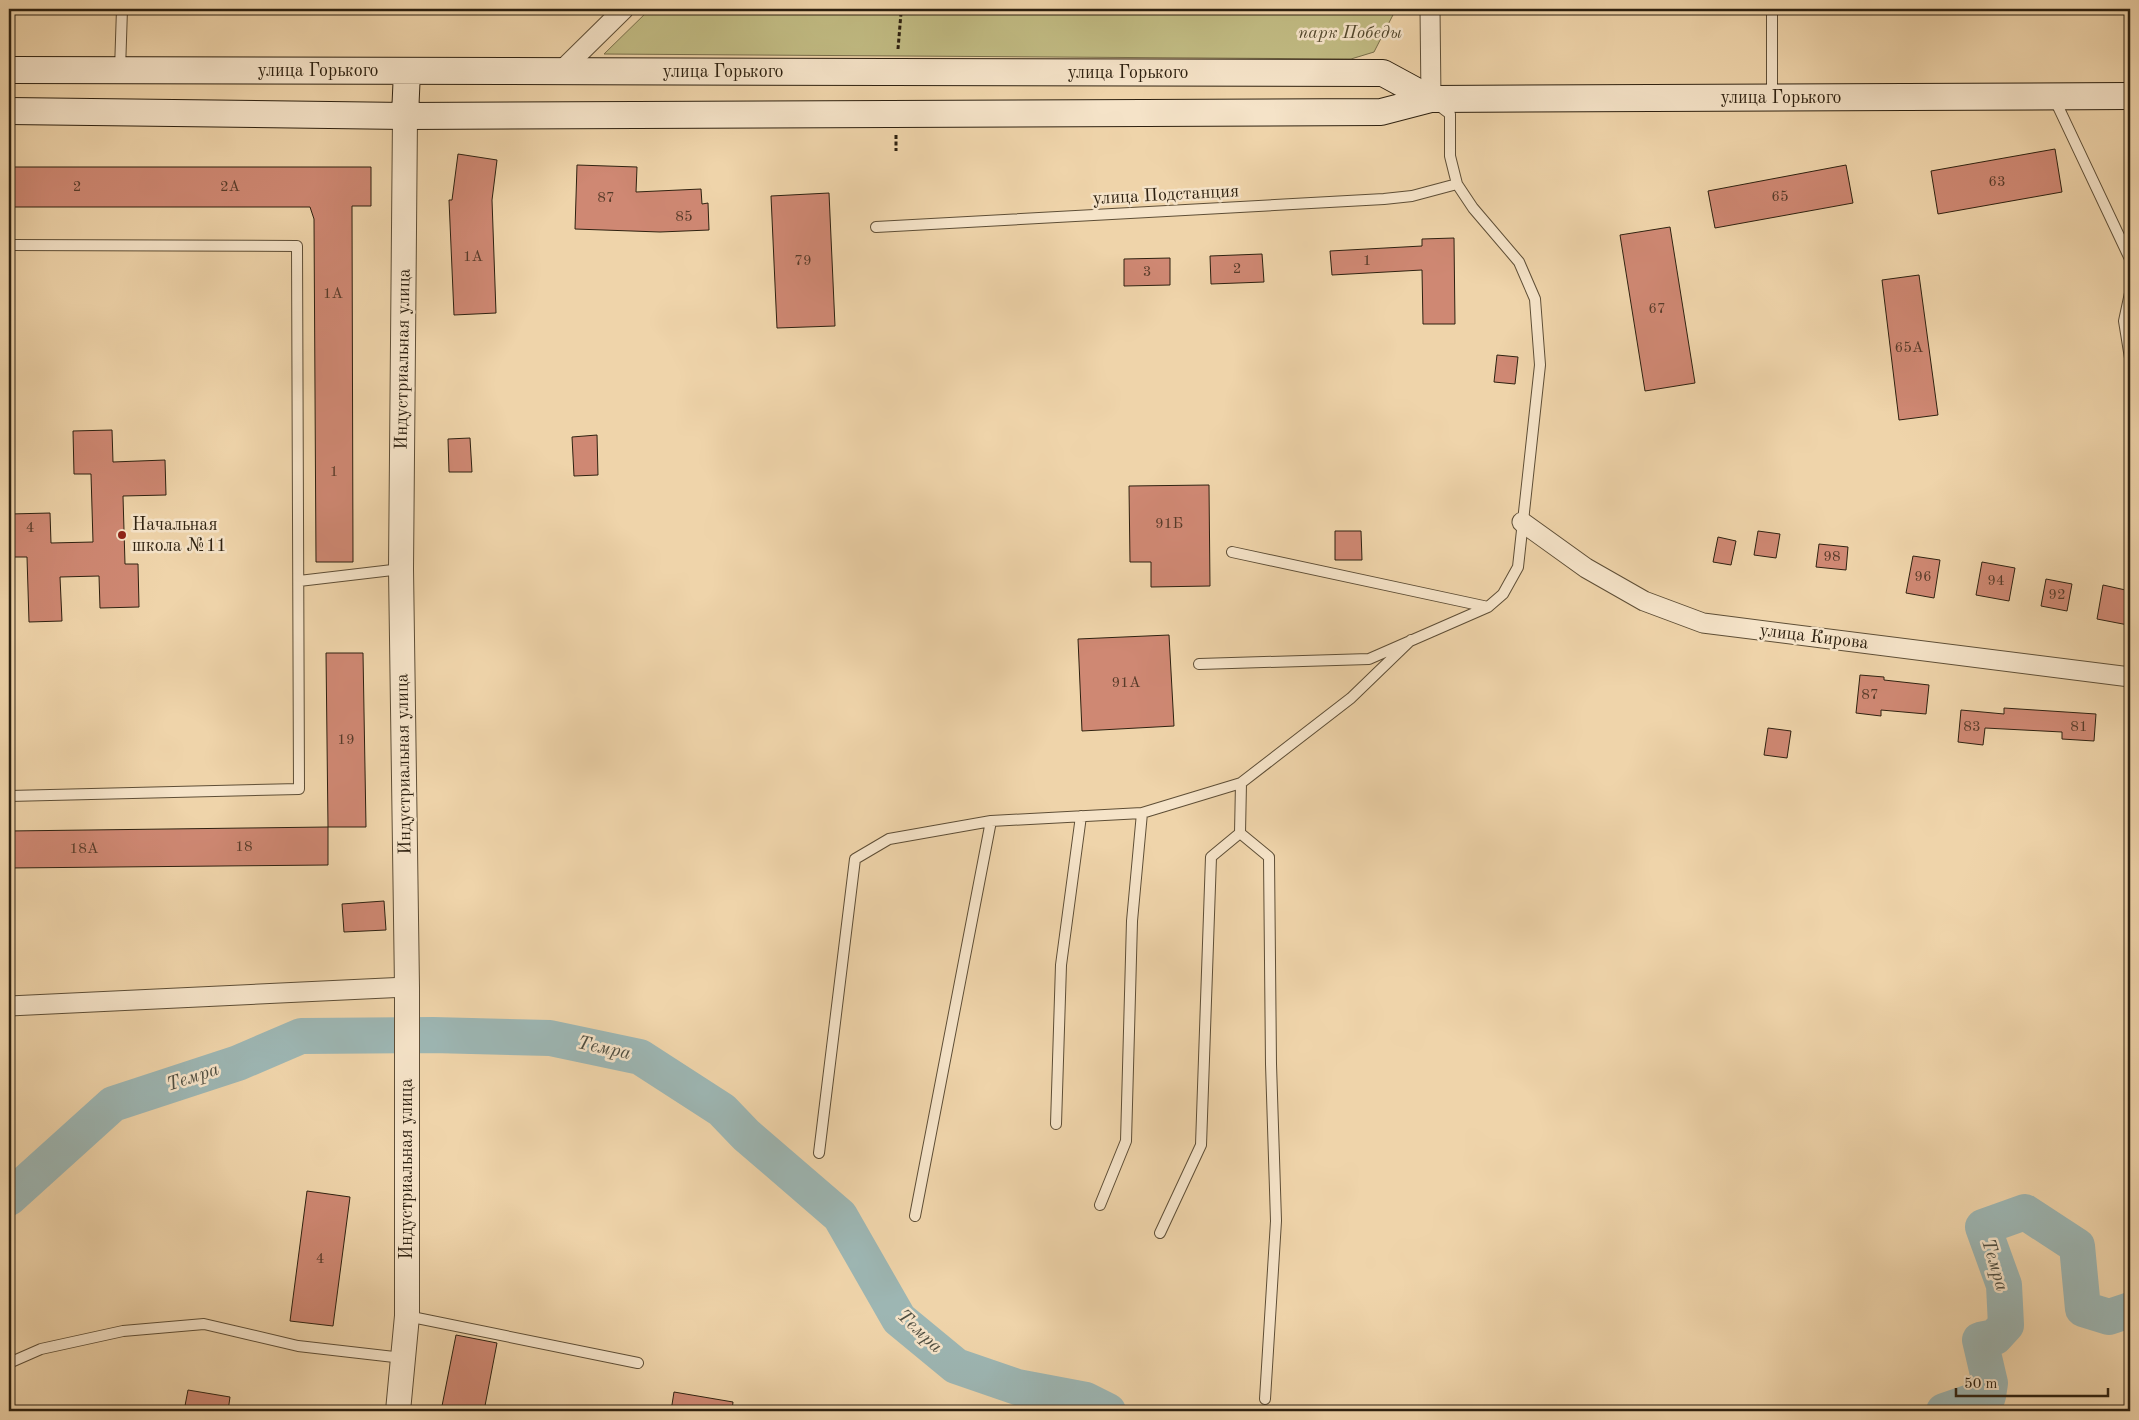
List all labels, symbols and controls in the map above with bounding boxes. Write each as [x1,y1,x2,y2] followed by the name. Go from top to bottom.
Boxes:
[1298,24,1402,42] park label: парк Победы
[258,62,379,80] street label: улица Горького
[663,63,784,81] street label: улица Горького
[1068,64,1189,82] street label: улица Горького
[1721,89,1842,107] street label: улица Горького
[1988,175,2006,190] house number: 63
[73,180,81,195] house number: 2
[220,180,241,195] house number: 2А
[1092,182,1240,208] street label: улица Подстанция
[1771,190,1789,205] house number: 65
[597,191,615,206] house number: 87
[675,210,693,225] house number: 85
[463,250,484,265] house number: 1А
[794,254,812,269] house number: 79
[1363,254,1371,269] house number: 1
[1233,262,1241,277] house number: 2
[1143,265,1151,280] house number: 3
[392,268,414,450] street label: Индустриальная улица
[323,287,344,302] house number: 1А
[1648,302,1666,317] house number: 67
[1895,341,1924,356] house number: 65А
[330,465,338,480] house number: 1
[132,516,227,555] place label: Начальная школа №11
[1155,517,1183,532] house number: 91Б
[26,521,34,536] house number: 4
[116,529,128,541] marker: Начальная школа №11
[1823,550,1841,565] house number: 98
[1914,570,1932,585] house number: 96
[1987,574,2005,589] house number: 94
[2048,588,2066,603] house number: 92
[1758,621,1870,653] street label: улица Кирова
[393,673,415,855] street label: Индустриальная улица
[1112,676,1141,691] house number: 91А
[1861,688,1879,703] house number: 87
[1963,720,1981,735] house number: 83
[2070,720,2088,735] house number: 81
[337,733,355,748] house number: 19
[235,840,253,855] house number: 18
[70,842,99,857] house number: 18А
[576,1034,632,1064] water label: Темра
[164,1061,222,1095] water label: Темра
[398,1078,416,1260] street label: Индустриальная улица
[1977,1236,2011,1294] water label: Темра
[316,1252,324,1267] house number: 4
[893,1307,945,1357] water label: Темра
[1956,1365,2109,1397] scale bar
[1964,1377,1998,1392] text: 50 m

